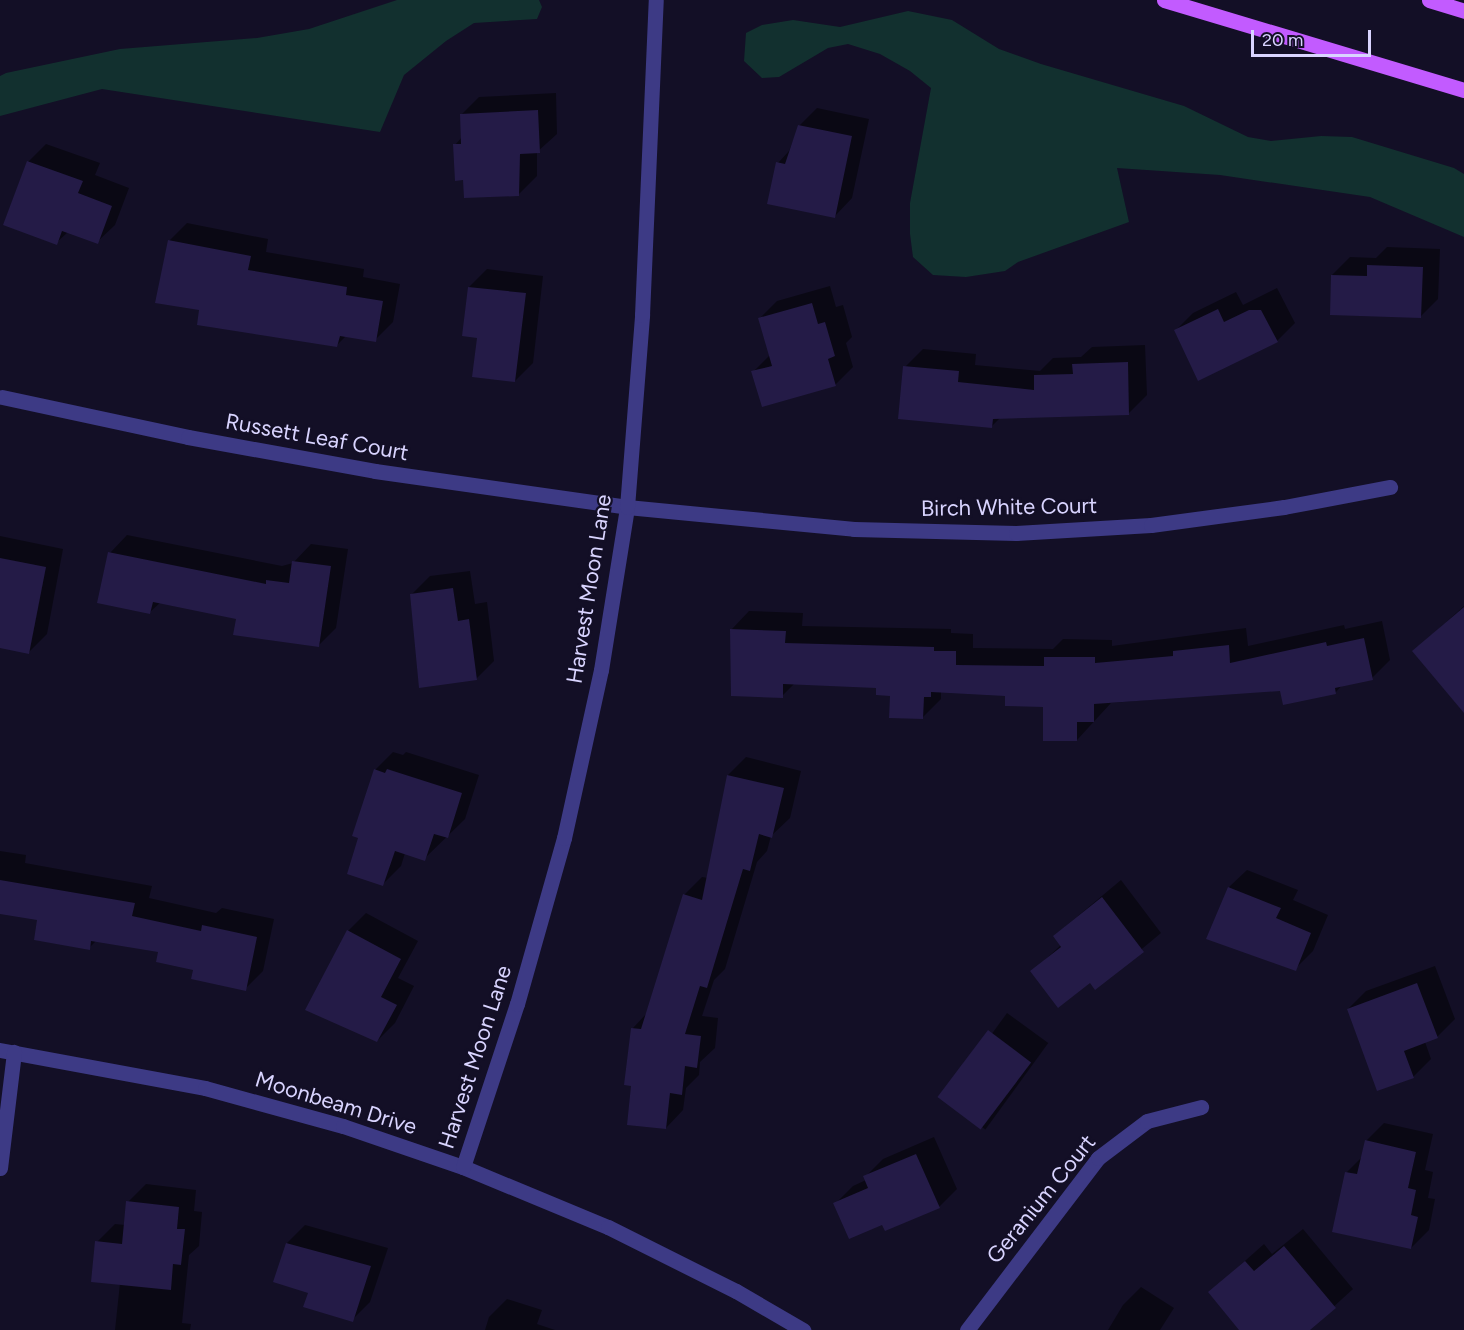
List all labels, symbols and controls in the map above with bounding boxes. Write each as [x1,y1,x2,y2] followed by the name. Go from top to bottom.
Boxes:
[1254,18,1374,56] scale bar
[1262,29,1303,51] text: 20 m
[223,408,411,466] street label: Russett Leaf Court
[921,492,1097,522] street label: Birch White Court
[561,493,617,685] street label: Harvest Moon Lane
[433,962,517,1152] street label: Harvest Moon Lane
[252,1066,420,1140] street label: Moonbeam Drive
[981,1129,1101,1269] street label: Geranium Court

